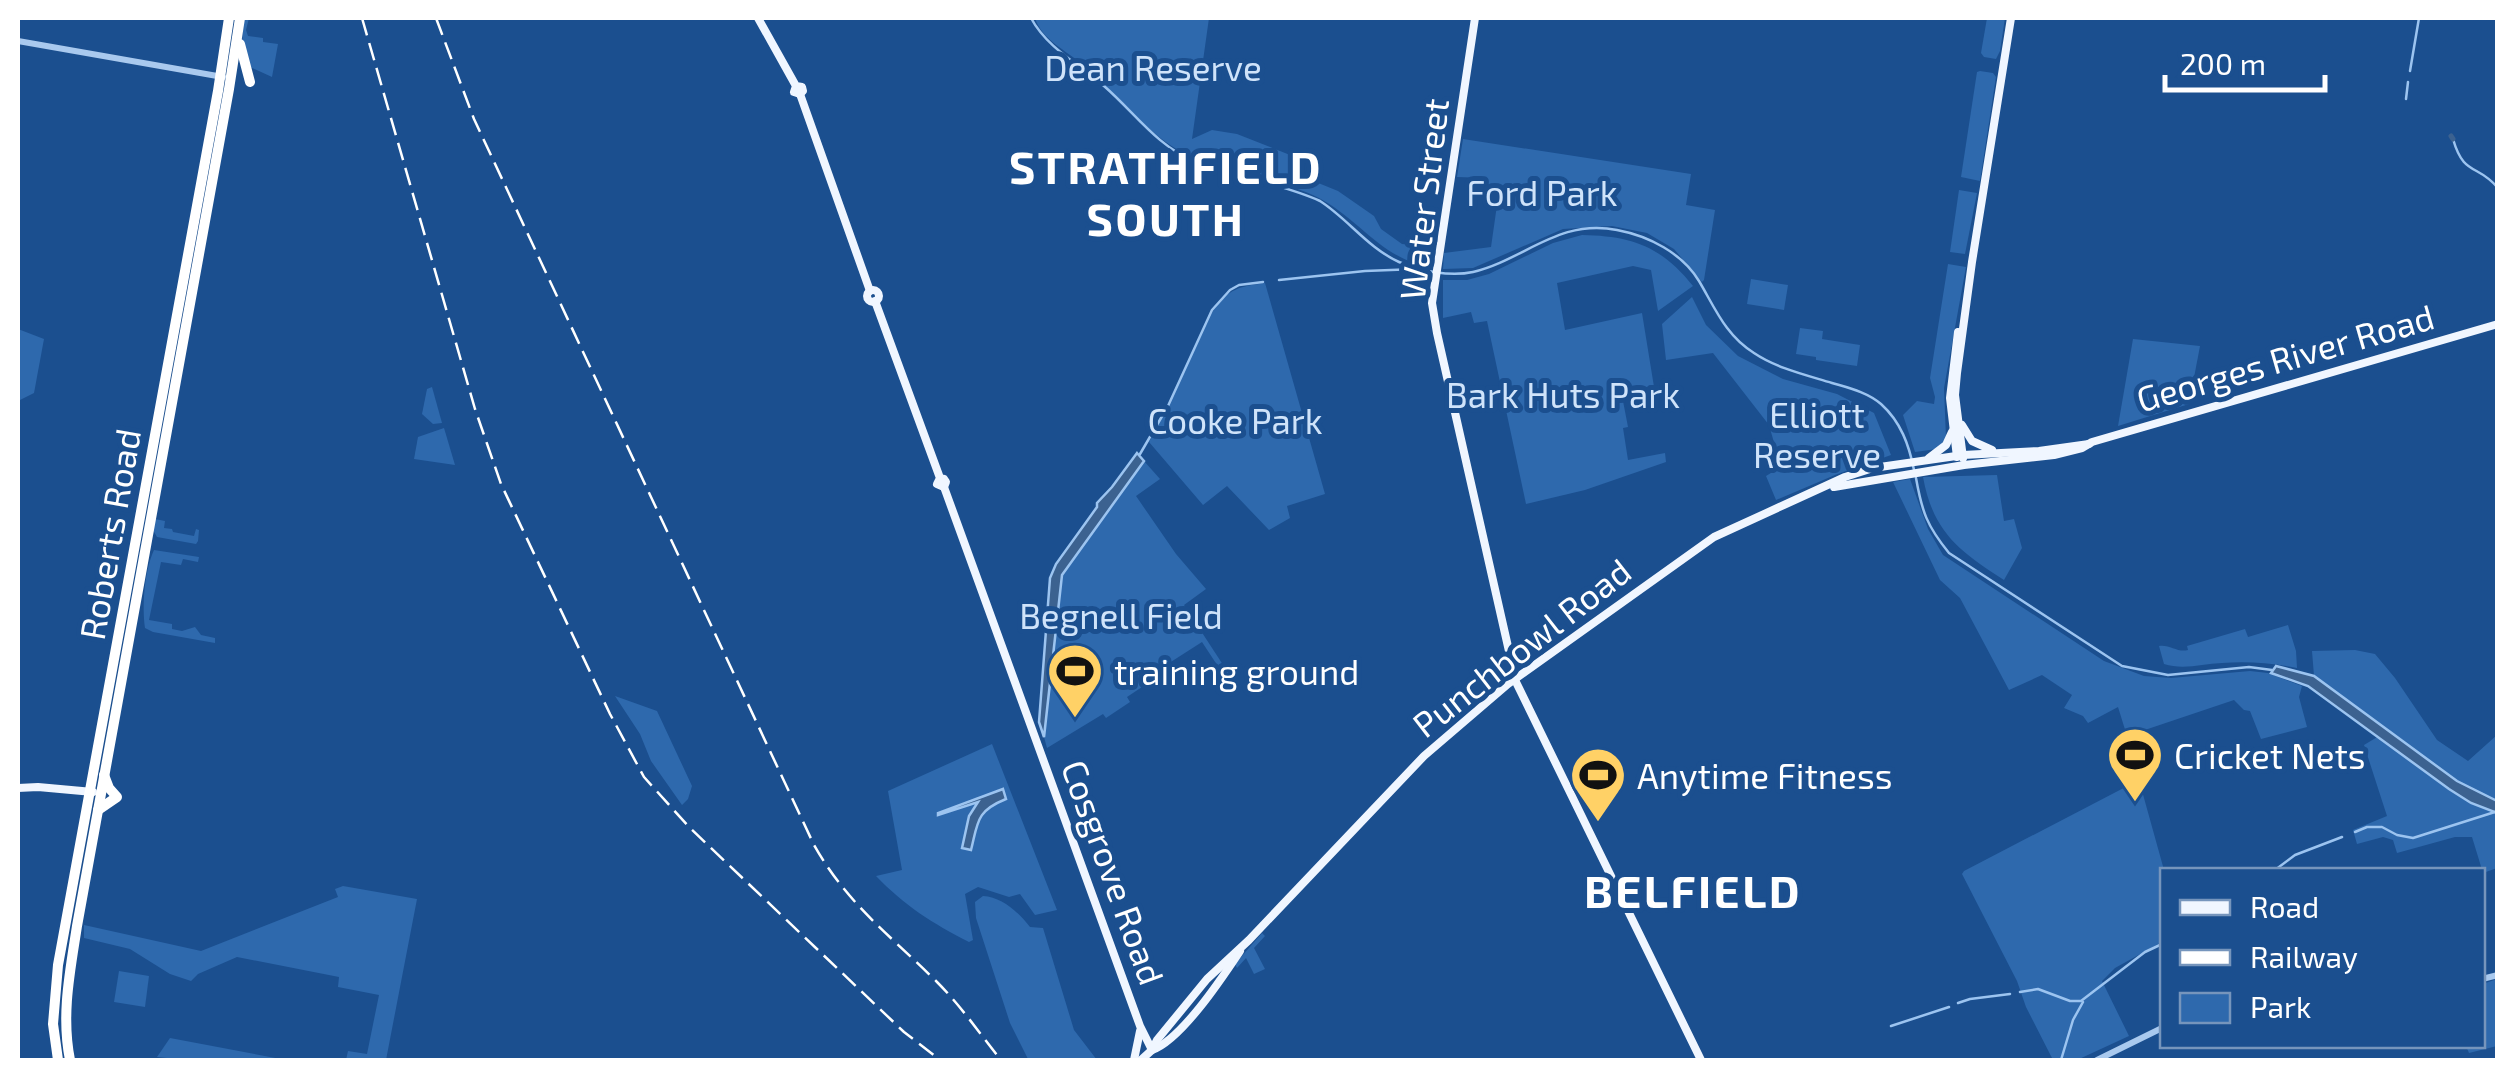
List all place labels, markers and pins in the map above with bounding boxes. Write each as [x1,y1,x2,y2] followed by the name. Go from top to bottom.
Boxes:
[1045,641,1105,720] sports icon: training ground
[1114,650,1359,692] place label: training ground
[2105,725,2165,804] sports icon: Cricket Nets
[2174,734,2366,776] place label: Cricket Nets
[1568,745,1628,824] sports icon: Anytime Fitness
[1637,754,1892,796] place label: Anytime Fitness

